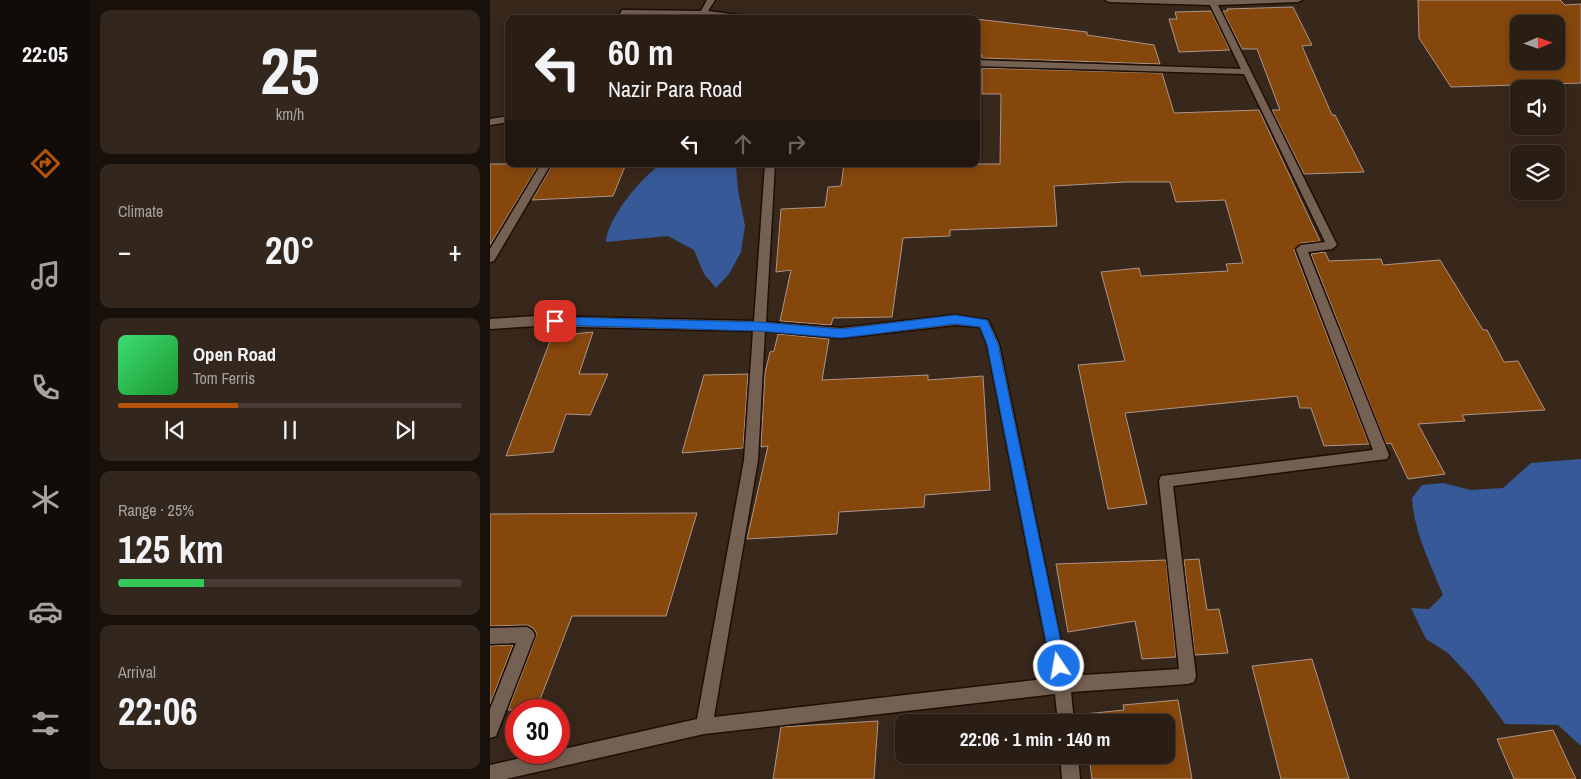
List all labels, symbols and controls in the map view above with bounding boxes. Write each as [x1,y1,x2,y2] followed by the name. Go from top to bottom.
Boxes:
[1510,15,1565,70] north arrow
[1510,15,1565,200] map controls
[260,27,320,114] text: 25
[608,29,673,76] text: 60 m
[525,35,590,100] icon: left
[22,39,68,69] text: 22:05
[608,74,742,104] text: Nazir Para Road
[1510,80,1565,135] button: sound
[276,103,304,125] text: km/h
[676,130,704,158] icon: left
[729,130,757,158] icon: ahead
[782,130,810,158] icon: right
[1510,145,1565,200] button: layers
[28,146,63,181] icon: directions
[118,200,163,222] text: Climate
[265,225,315,276] text: 20°
[118,232,131,270] text: −
[449,232,462,270] text: +
[28,258,63,293] icon: music
[534,300,576,342] pin
[541,307,569,335] icon: arrive
[193,341,276,367] text: Open Road
[193,367,255,389] text: Tom Ferris
[28,370,63,405] icon: phone
[161,416,189,444] icon: previous
[276,416,304,444] icon: pause
[391,416,419,444] icon: next
[28,482,63,517] icon: climate
[118,499,194,521] text: Range · 25%
[118,524,224,575] text: 125 km
[28,594,63,629] icon: car
[1032,639,1084,691] position arrow
[118,661,156,683] text: Arrival
[118,686,198,737] text: 22:06
[505,699,570,764] speed limit sign: 30
[28,706,63,741] icon: filters
[960,726,1110,752] text: 22:06 · 1 min · 140 m

